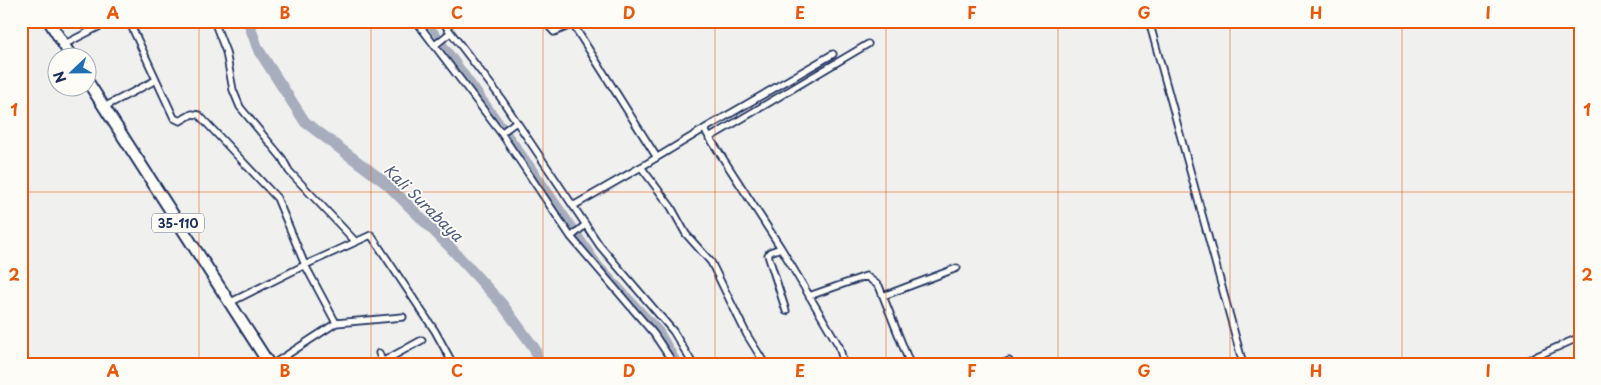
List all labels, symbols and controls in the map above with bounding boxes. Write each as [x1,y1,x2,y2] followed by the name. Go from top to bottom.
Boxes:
[107,0,120,24] text: A
[280,0,291,24] text: B
[451,0,463,24] text: C
[623,0,635,24] text: D
[795,0,805,24] text: E
[967,0,977,24] text: F
[1137,0,1151,24] text: G
[1310,0,1322,24] text: H
[1485,0,1491,24] text: I
[48,48,98,98] north arrow
[48,68,71,86] text: N
[10,97,18,121] text: 1
[1583,97,1591,121] text: 1
[379,158,470,247] water label: Kali Surabaya
[152,214,204,232] road number: 35-110
[8,262,20,286] text: 2
[1581,262,1593,286] text: 2
[107,358,120,382] text: A
[280,358,291,382] text: B
[451,358,463,382] text: C
[623,358,635,382] text: D
[795,358,805,382] text: E
[967,358,977,382] text: F
[1137,358,1151,382] text: G
[1310,358,1322,382] text: H
[1485,358,1491,382] text: I

